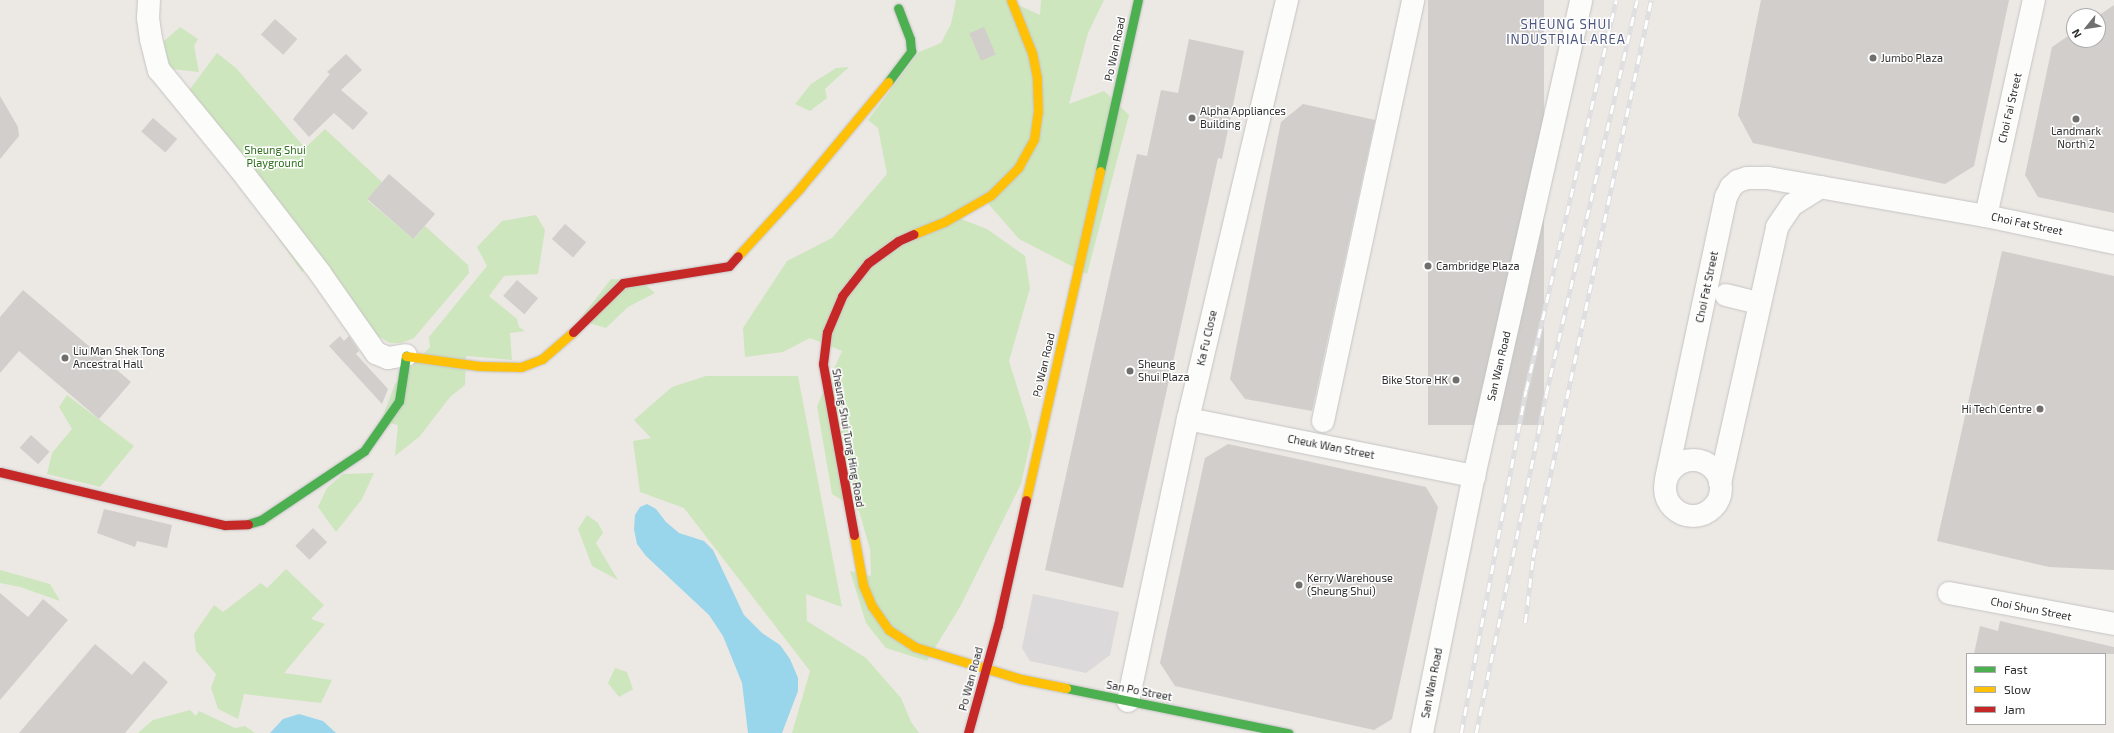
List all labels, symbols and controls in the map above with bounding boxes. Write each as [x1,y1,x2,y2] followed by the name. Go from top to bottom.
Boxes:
[2066,8,2106,48] north arrow
[1102,16,1128,82] street label: Po Wan Road
[1506,17,1626,48] district label: SHEUNG SHUI INDUSTRIAL AREA
[2068,27,2084,40] text: N
[1881,51,1943,65] place label: Jumbo Plaza
[1868,53,1878,63] marker: Jumbo Plaza
[1996,72,2024,144] street label: Choi Fai Street
[1200,105,1286,131] place label: Alpha Appliances Building
[1187,113,1197,123] marker: Alpha Appliances Building
[2071,114,2081,124] marker: Landmark North 2
[2051,125,2101,151] place label: Landmark North 2
[244,144,306,170] park label: Sheung Shui Playground
[1990,210,2064,238] street label: Choi Fat Street
[1693,250,1721,324] street label: Choi Fat Street
[1436,259,1520,273] place label: Cambridge Plaza
[1423,261,1433,271] marker: Cambridge Plaza
[1194,309,1220,367] street label: Ka Fu Close
[1485,330,1513,402] street label: San Wan Road
[1030,332,1058,398] street label: Po Wan Road
[73,345,165,371] place label: Liu Man Shek Tong Ancestral Hall
[60,353,70,363] marker: Liu Man Shek Tong Ancestral Hall
[1138,358,1189,384] place label: Sheung Shui Plaza
[1125,366,1135,376] marker: Sheung Shui Plaza
[829,368,867,508] street label: Sheung Shui Tung Hing Road
[1382,373,1448,387] place label: Bike Store HK
[1451,375,1461,385] marker: Bike Store HK
[1961,402,2032,416] place label: Hi Tech Centre
[2035,404,2045,414] marker: Hi Tech Centre
[1286,432,1376,462] street label: Cheuk Wan Street
[1307,572,1393,598] place label: Kerry Warehouse (Sheung Shui)
[1294,580,1304,590] marker: Kerry Warehouse (Sheung Shui)
[1989,595,2073,623] street label: Choi Shun Street
[956,646,986,712] street label: Po Wan Road
[1419,647,1445,719] street label: San Wan Road
[1966,653,2106,725] legend
[2004,662,2027,676] text: Fast
[1105,678,1173,704] street label: San Po Street
[2004,682,2031,696] text: Slow
[2004,702,2025,716] text: Jam

